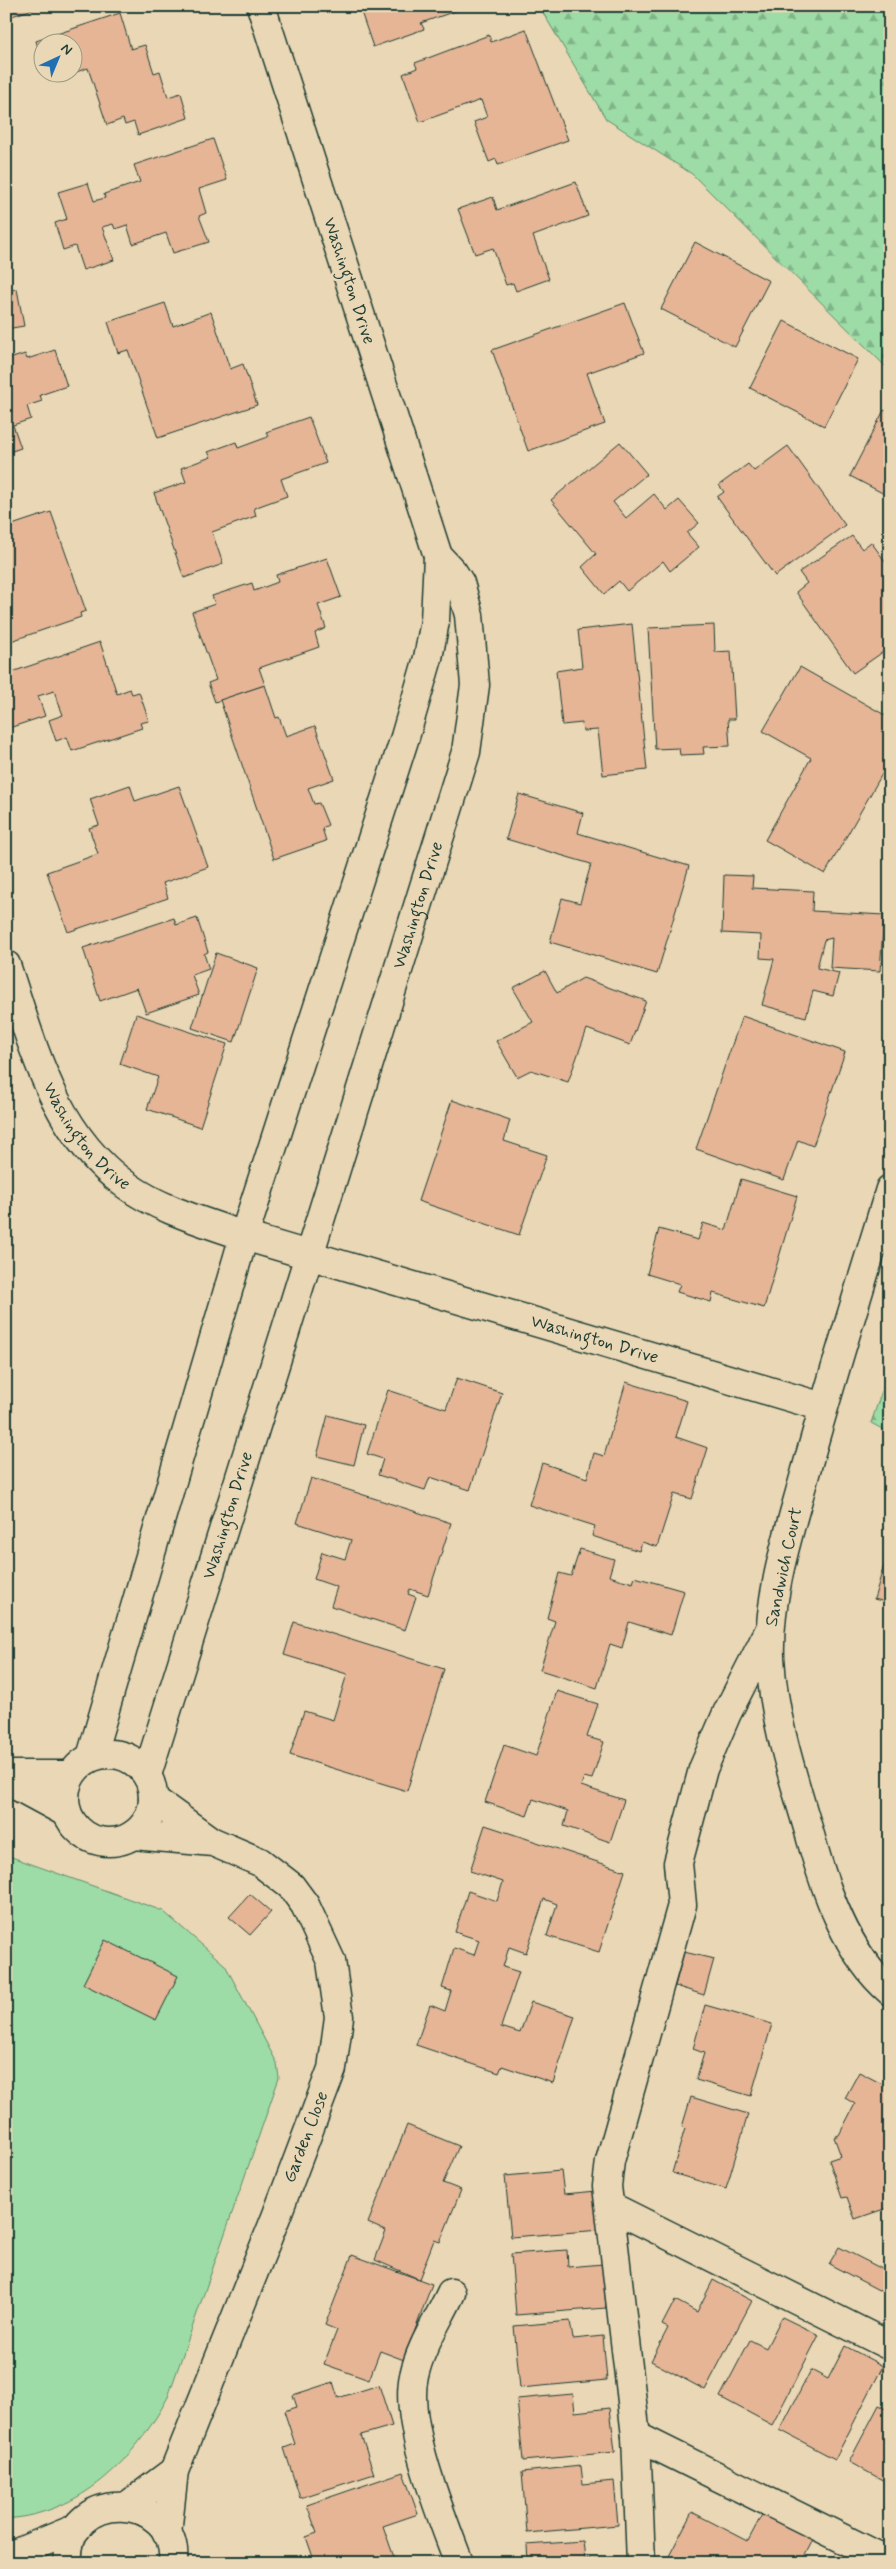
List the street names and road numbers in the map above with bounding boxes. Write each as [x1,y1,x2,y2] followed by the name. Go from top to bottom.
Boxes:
[315,215,381,348] street label: Washington Drive
[387,839,449,972] street label: Washington Drive
[37,1079,135,1196] street label: Washington Drive
[528,1309,661,1370] street label: Washington Drive
[197,1449,259,1582] street label: Washington Drive
[760,1505,808,1629] street label: Sandwich Court
[278,2088,334,2186] street label: Garden Close

